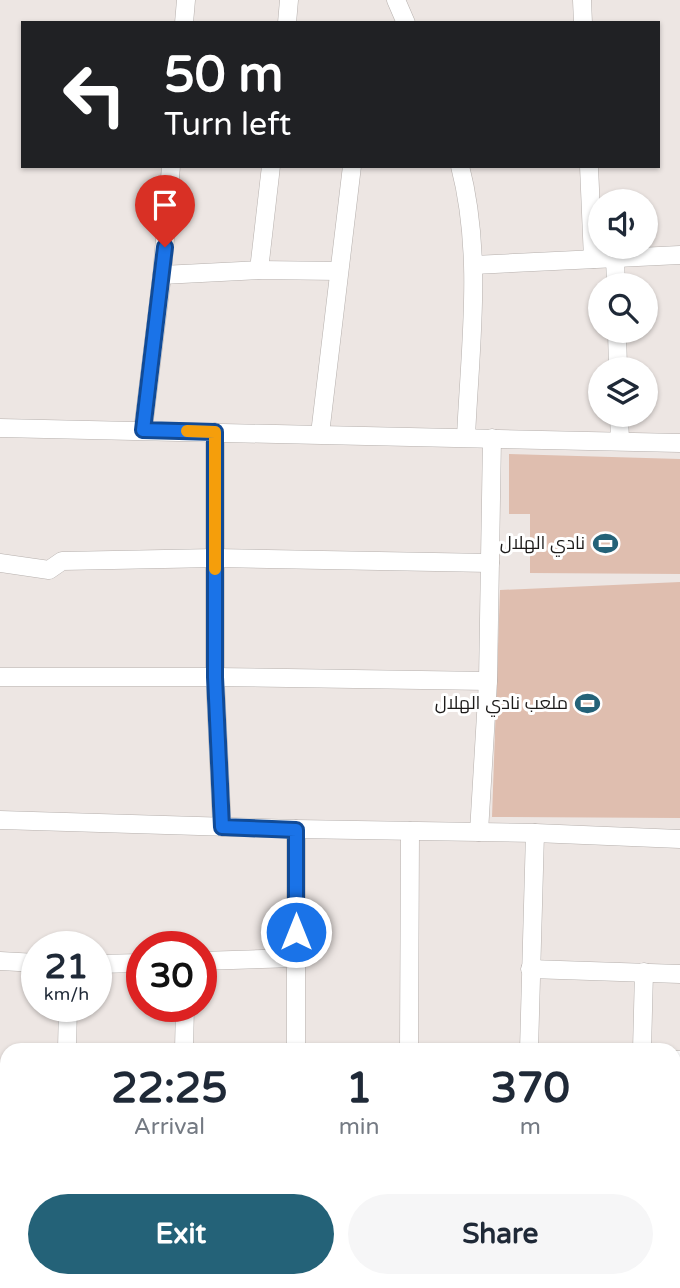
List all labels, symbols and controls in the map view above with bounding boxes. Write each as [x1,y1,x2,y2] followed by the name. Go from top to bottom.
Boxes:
[164,46,283,105] text: 50 m
[49,49,140,140] icon: left
[164,106,291,144] text: Turn left
[135,175,195,247] pin
[146,186,184,224] icon: arrive
[588,189,658,427] map controls
[588,189,658,259] button: sound
[588,273,658,343] button: search
[588,357,658,427] button: layers
[591,529,619,557] sports icon: نادي الهلال
[500,532,585,557] place label: نادي الهلال
[574,689,602,717] sports icon: ملعب نادي الهلال
[435,692,568,717] place label: ملعب نادي الهلال
[259,895,333,969] position arrow
[126,931,217,1022] speed limit sign: 30
[45,946,88,988] text: 21
[44,983,89,1005] text: km/h
[111,1063,228,1114] text: 22:25
[346,1063,372,1114] text: 1
[491,1063,570,1114] text: 370
[134,1113,205,1141] text: Arrival
[339,1113,380,1141] text: min
[520,1113,541,1141] text: m
[28,1194,334,1274] button: Exit
[348,1194,653,1274] button: Share

